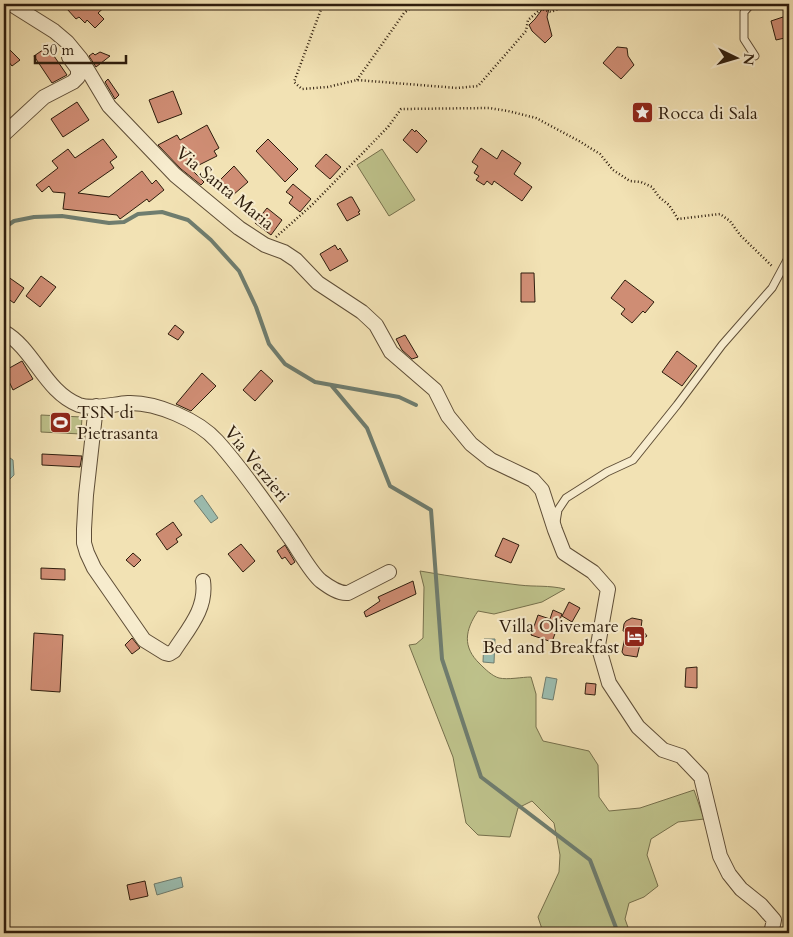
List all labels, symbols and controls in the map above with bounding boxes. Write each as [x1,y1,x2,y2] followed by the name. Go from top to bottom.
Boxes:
[35,32,126,64] scale bar
[710,32,760,82] north arrow
[42,40,74,60] text: 50 m
[738,52,758,66] text: N
[630,101,654,125] place icon: Rocca di Sala
[658,101,758,126] place label: Rocca di Sala
[170,141,279,236] street label: Via Santa Maria
[77,400,159,446] place label: TSN di Pietrasanta
[49,410,73,434] sports icon: TSN di Pietrasanta
[218,421,295,508] street label: Via Verzieri
[482,614,619,660] place label: Villa Olivemare Bed and Breakfast
[623,624,647,648] hotel icon: Villa Olivemare Bed and Breakfast

